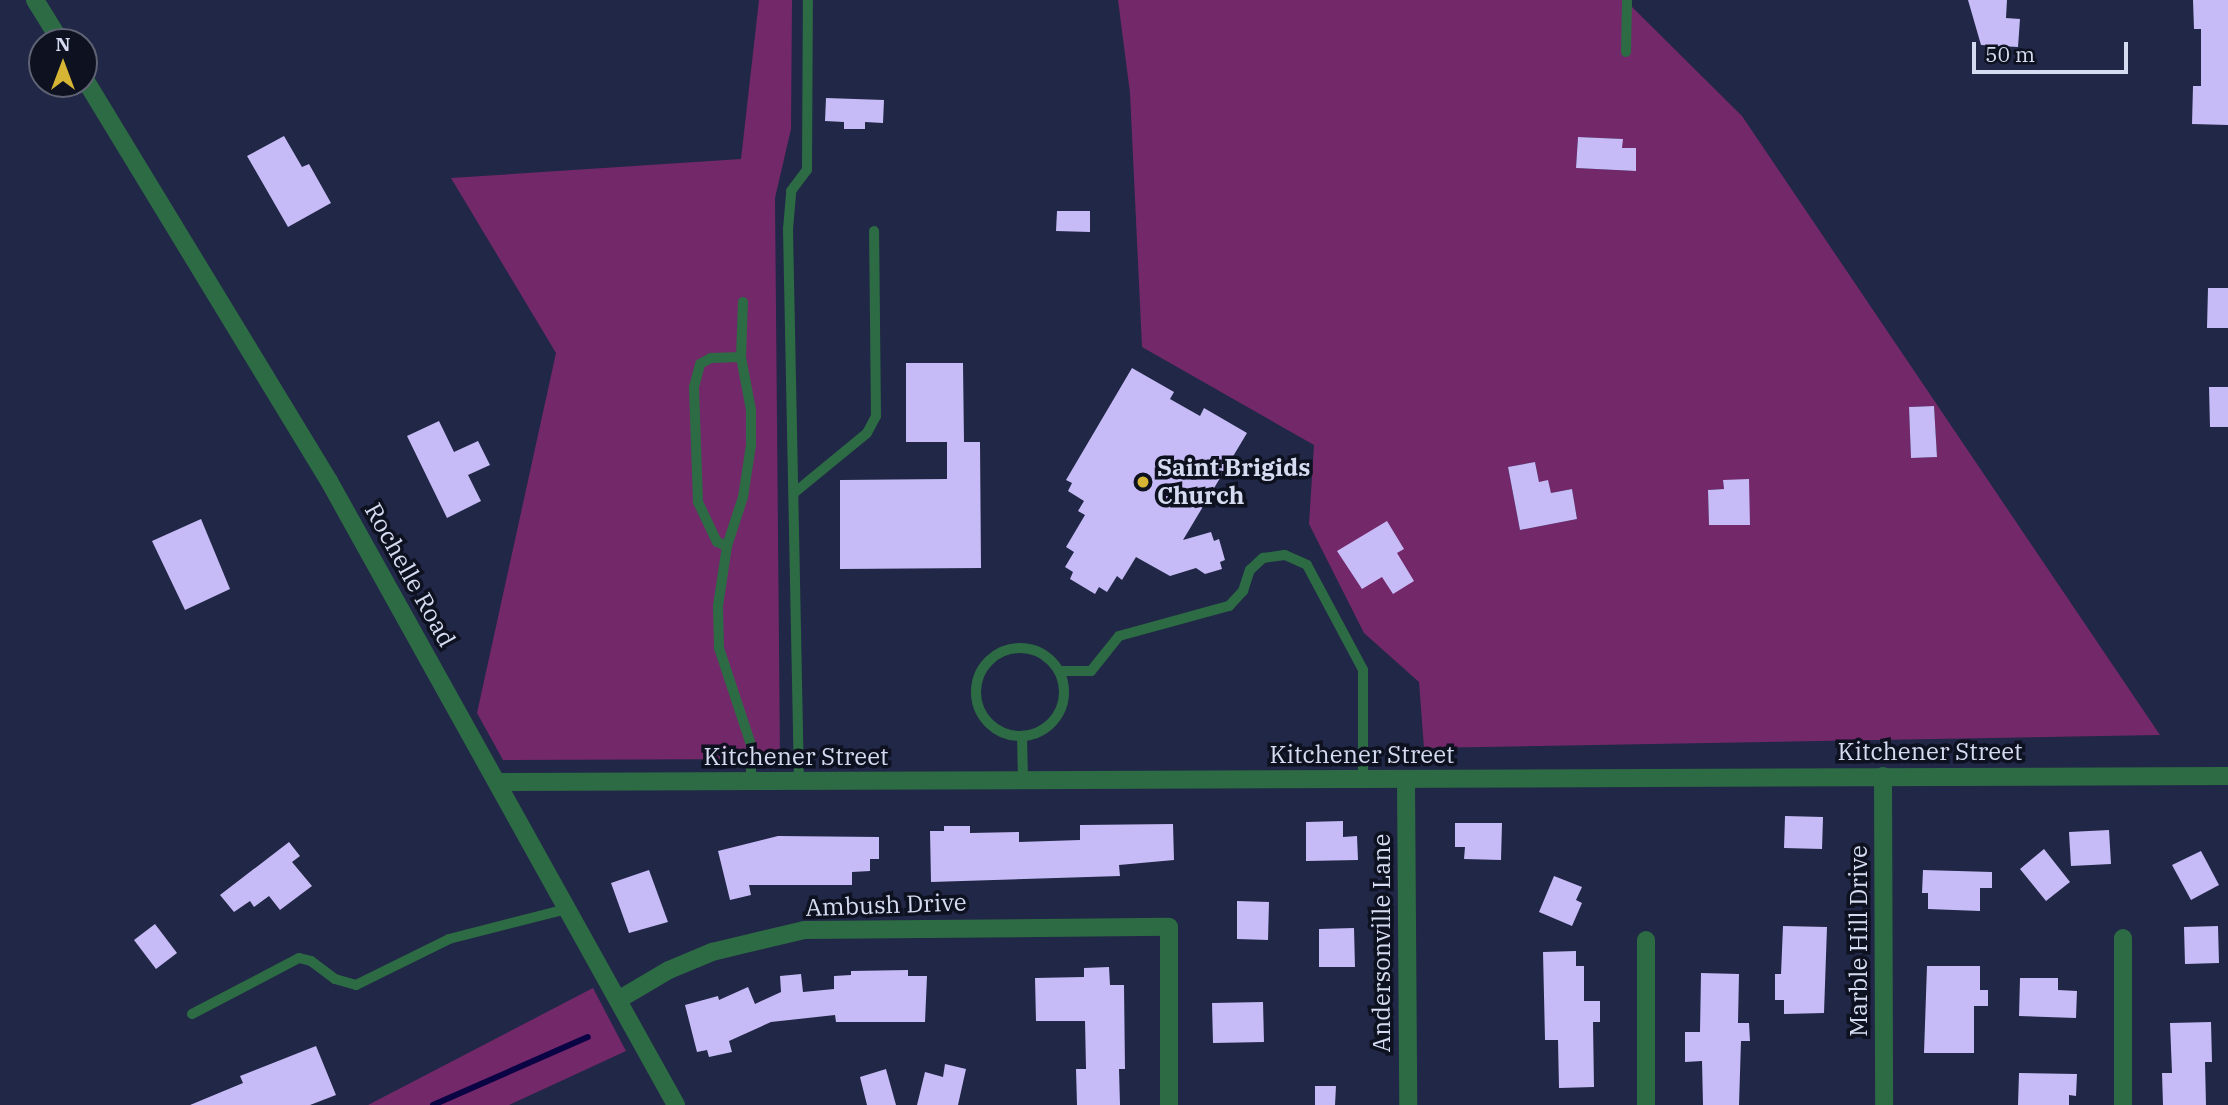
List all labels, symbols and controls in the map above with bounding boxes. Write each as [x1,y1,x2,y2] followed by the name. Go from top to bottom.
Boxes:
[28,28,98,98] north arrow
[1976,28,2132,72] scale bar
[55,32,71,56] text: N
[1985,40,2035,68] text: 50 m
[1157,454,1310,510] place label: Saint Brigids Church
[1135,474,1151,490] marker: Saint Brigids Church
[359,498,461,652] street label: Rochelle Road
[1837,738,2023,766] street label: Kitchener Street
[1269,741,1455,769] street label: Kitchener Street
[703,743,889,771] street label: Kitchener Street
[1368,834,1396,1052] street label: Andersonville Lane
[1845,845,1873,1037] street label: Marble Hill Drive
[805,888,967,922] street label: Ambush Drive

